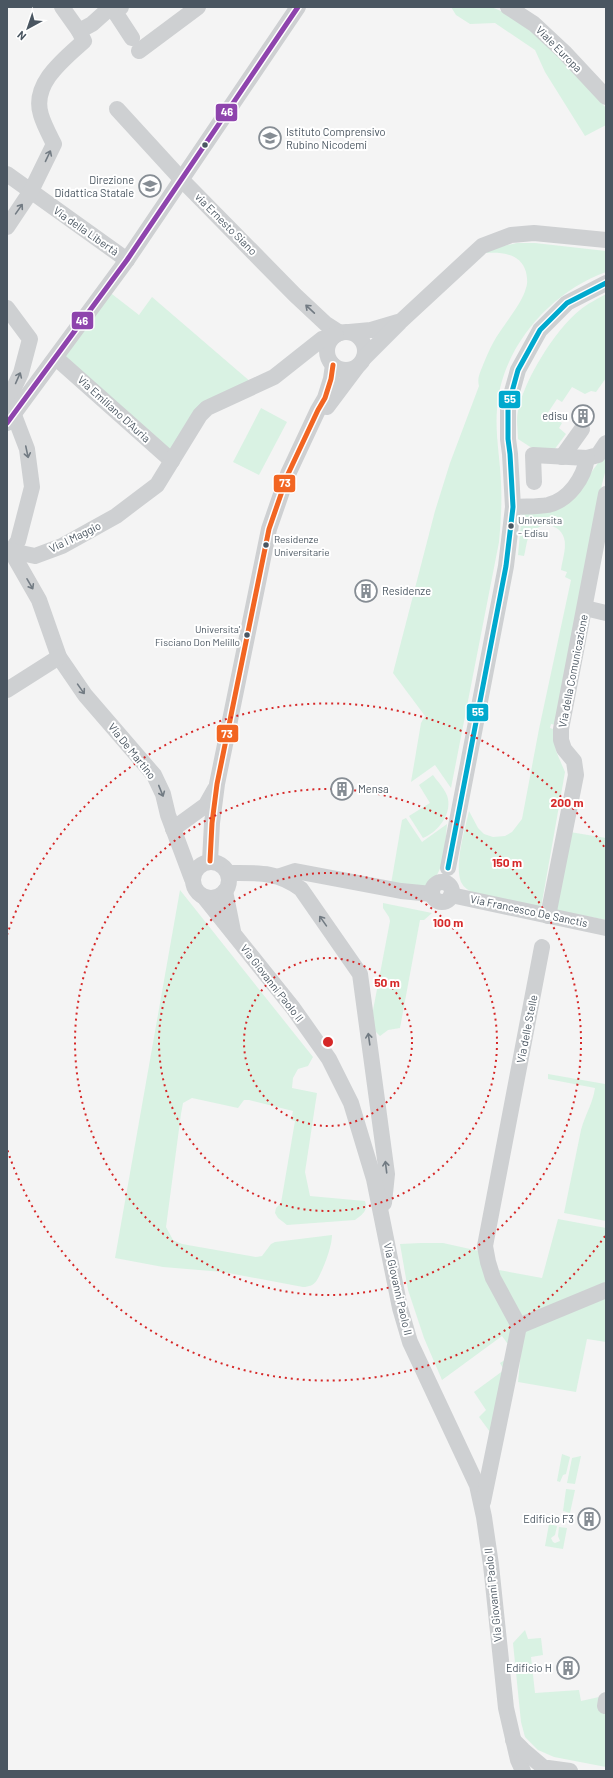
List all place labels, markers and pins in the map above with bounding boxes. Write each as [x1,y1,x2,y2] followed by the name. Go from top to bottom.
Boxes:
[257,125,283,151] school or university icon: Istituto Comprensivo Rubino Nicodemi
[286,125,386,151] place label: Istituto Comprensivo Rubino Nicodemi
[200,140,210,150] unlabelled marker
[54,173,134,199] place label: Direzione Didattica Statale
[137,173,163,199] school or university icon: Direzione Didattica Statale
[570,403,596,429] building icon: edisu
[542,409,568,422] place label: edisu
[518,514,562,539] place label: Universita - Edisu
[506,521,516,531] marker: Universita - Edisu
[274,533,330,558] place label: Residenze Universitarie
[261,540,271,550] marker: Residenze Universitarie
[353,578,379,604] building icon: Residenze
[382,584,431,597] place label: Residenze
[155,623,241,648] place label: Universita' Fisciano Don Melillo
[242,630,252,640] marker: Universita' Fisciano Don Melillo
[329,776,355,802] building icon: Mensa
[358,782,389,795] place label: Mensa
[321,1035,335,1049] centre of rings
[576,1506,602,1532] building icon: Edificio F3
[523,1512,574,1525] place label: Edificio F3
[555,1655,581,1681] building icon: Edificio H
[506,1661,552,1674] place label: Edificio H

